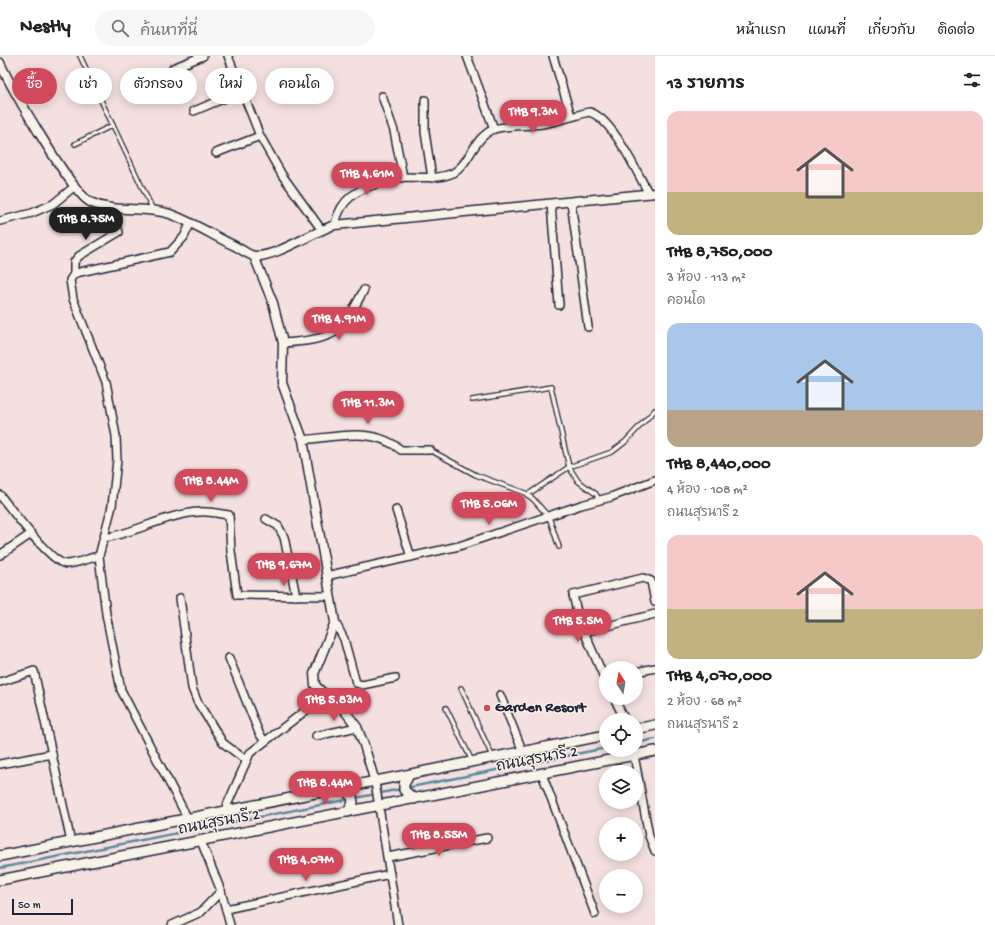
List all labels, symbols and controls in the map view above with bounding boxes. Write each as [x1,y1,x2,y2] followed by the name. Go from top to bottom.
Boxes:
[95,10,375,46] search box
[20,16,71,39] text: Nestly
[109,17,131,39] icon: search
[141,23,198,41] text: ค้นหาที่นี่
[736,23,786,40] text: หน้าแรก
[808,23,846,40] text: แผนที่
[868,23,915,40] text: เกี่ยวกับ
[937,23,975,40] text: ติดต่อ
[12,68,57,104] chip: ซื้อ
[65,68,112,104] chip: เช่า
[120,68,197,104] chip: ตัวกรอง
[205,68,257,104] chip: ใหม่
[265,68,334,104] chip: คอนโด
[961,69,983,91] icon: filters
[667,75,745,95] text: 13 รายการ
[492,100,574,134] pin: THB 9.3M
[509,105,557,120] text: THB 9.3M
[789,137,861,209] icon: home
[321,162,413,196] pin: THB 4.61M
[340,167,394,182] text: THB 4.61M
[40,207,132,241] pin: THB 8.75M
[58,212,114,227] text: THB 8.75M
[667,243,772,263] text: THB 8,750,000
[667,271,746,286] text: 3 ห้อง · 113 m²
[667,294,705,309] text: คอนโด
[293,307,385,341] pin: THB 4.91M
[312,312,366,327] text: THB 4.91M
[789,349,861,421] icon: home
[322,391,414,425] pin: THB 11.3M
[342,396,394,411] text: THB 11.3M
[667,455,771,475] text: THB 8,440,000
[165,469,257,503] pin: THB 8.44M
[184,474,238,489] text: THB 8.44M
[667,483,748,498] text: 4 ห้อง · 108 m²
[443,492,535,526] pin: THB 5.06M
[461,497,517,512] text: THB 5.06M
[667,506,739,521] text: ถนนสุรนารี 2
[238,553,330,587] pin: THB 9.67M
[256,558,312,573] text: THB 9.67M
[789,561,861,633] icon: home
[537,609,619,643] pin: THB 5.5M
[554,614,602,629] text: THB 5.5M
[599,661,643,705] north arrow
[599,661,643,913] map controls
[667,667,772,687] text: THB 4,070,000
[288,688,380,722] pin: THB 5.83M
[306,693,362,708] text: THB 5.83M
[667,695,742,710] text: 2 ห้อง · 68 m²
[495,699,588,717] place label: Garden Resort
[482,703,492,713] marker: Garden Resort
[599,713,643,757] button: locate
[667,718,739,733] text: ถนนสุรนารี 2
[494,741,579,777] street label: ถนนสุรนารี 2
[599,765,643,809] button: layers
[279,771,371,805] pin: THB 8.44M
[298,776,352,791] text: THB 8.44M
[176,804,261,840] street label: ถนนสุรนารี 2
[599,817,643,861] button: +
[393,823,485,857] pin: THB 8.55M
[411,828,467,843] text: THB 8.55M
[260,848,352,882] pin: THB 4.07M
[278,853,334,868] text: THB 4.07M
[599,869,643,913] button: −
[12,897,73,916] scale bar
[18,900,40,912] text: 50 m

